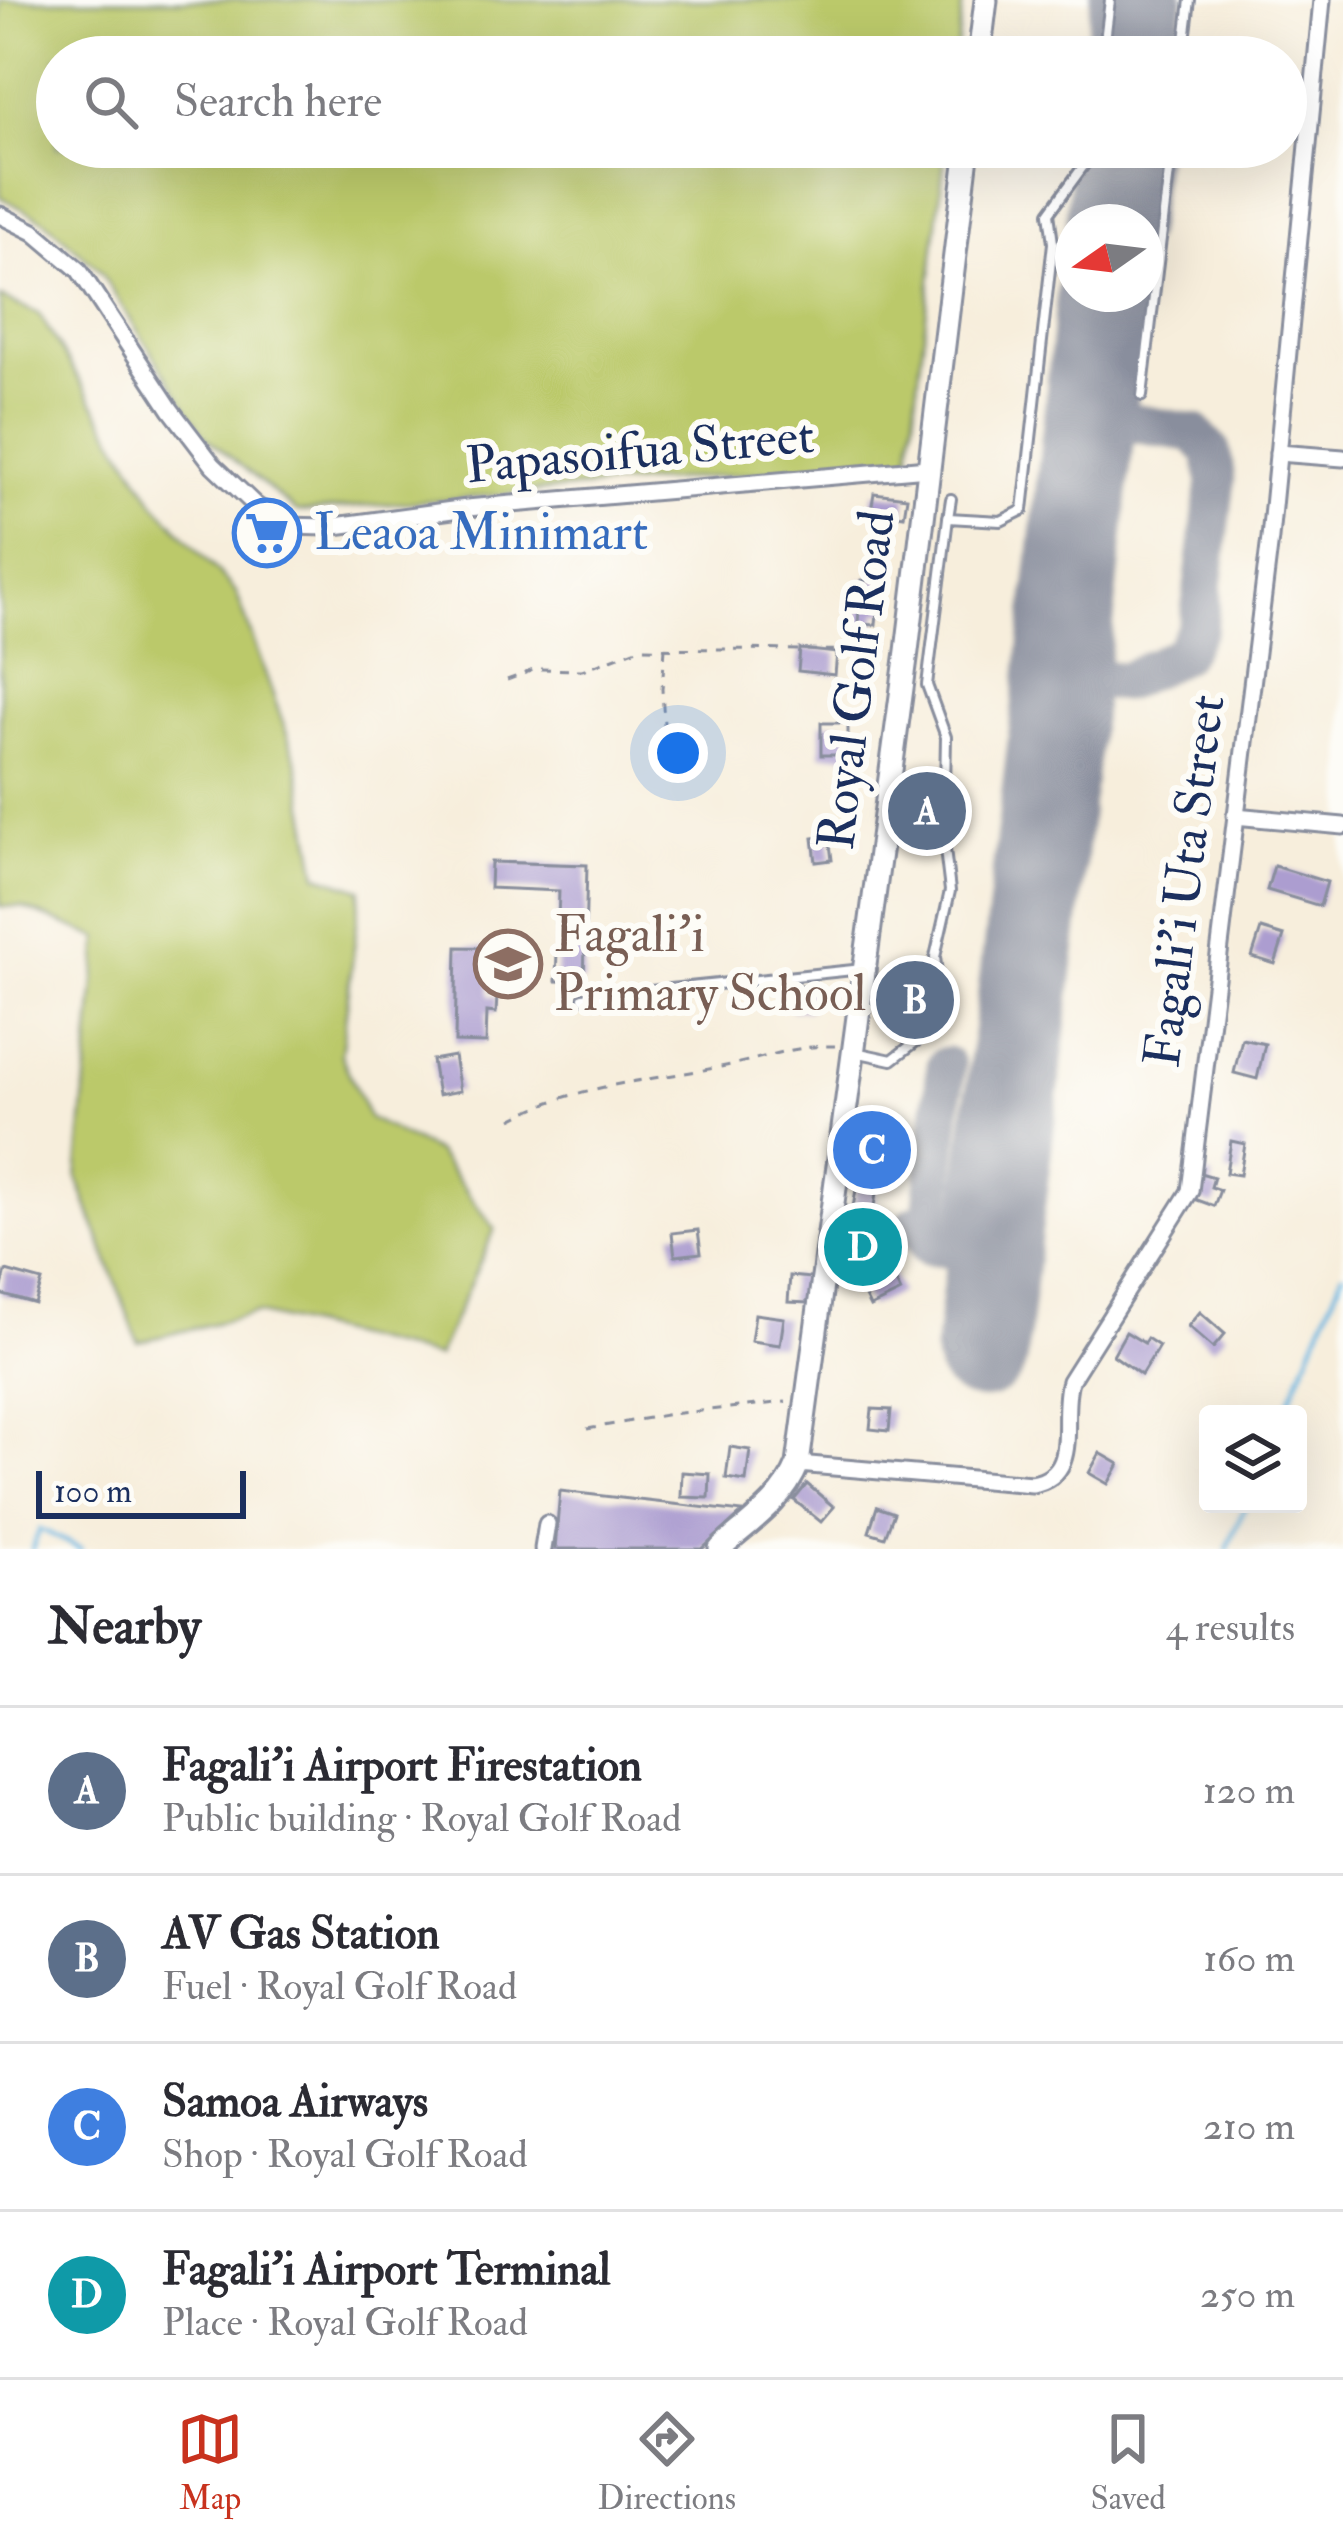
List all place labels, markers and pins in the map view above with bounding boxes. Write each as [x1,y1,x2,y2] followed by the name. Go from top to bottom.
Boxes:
[232,498,302,568] supermarket icon: Leaoa Minimart
[314,501,648,565] place label: Leaoa Minimart
[888,766,966,856] pin: A
[554,903,866,1026] place label: Fagali'i Primary School
[473,929,543,999] school or university icon: Fagali'i Primary School
[876,955,954,1045] pin: B
[833,1105,911,1195] pin: C
[824,1202,902,1292] pin: D

